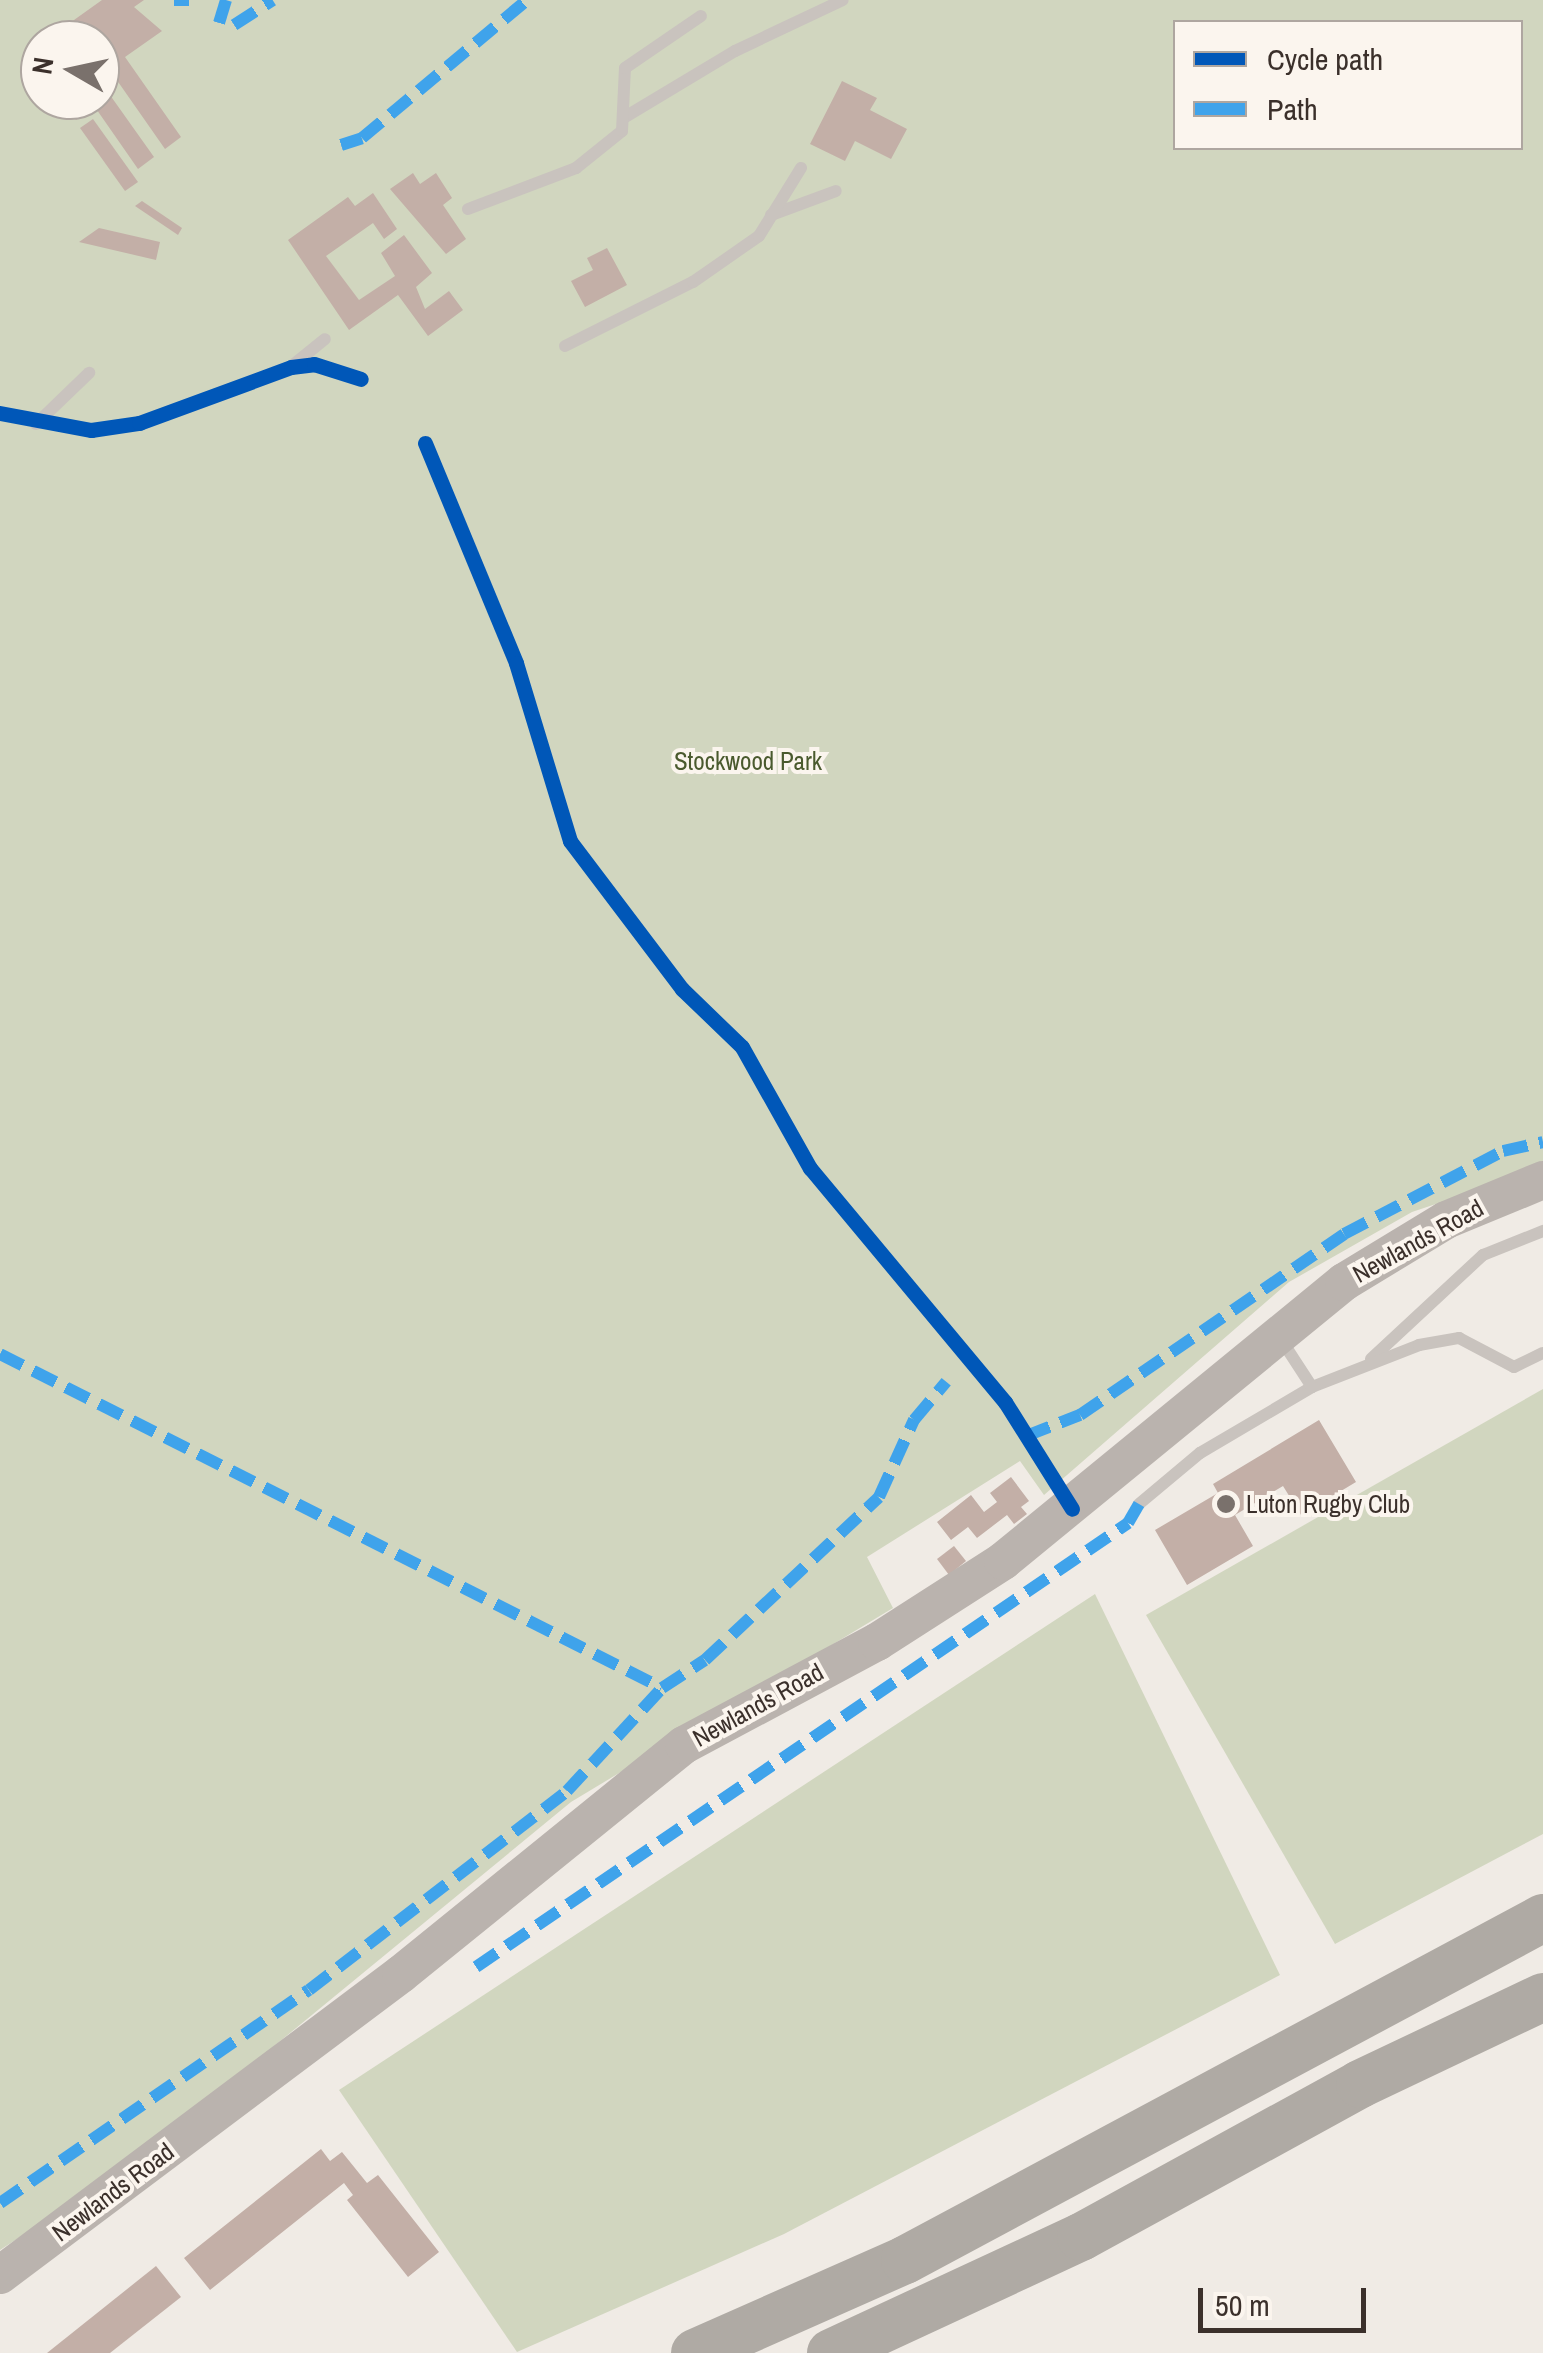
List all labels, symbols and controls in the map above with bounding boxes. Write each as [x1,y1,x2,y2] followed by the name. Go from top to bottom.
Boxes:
[20,20,120,120] north arrow
[1173,20,1523,150] legend
[1267,39,1383,79] text: Cycle path
[22,54,62,77] text: N
[1267,89,1318,129] text: Path
[674,746,822,776] park label: Stockwood Park
[1347,1193,1489,1289] street label: Newlands Road
[1246,1489,1410,1519] place label: Luton Rugby Club
[1215,1493,1237,1515] marker: Luton Rugby Club
[687,1657,829,1753] street label: Newlands Road
[46,2136,180,2248] street label: Newlands Road
[1203,2268,1370,2330] scale bar
[1215,2285,1270,2325] text: 50 m

